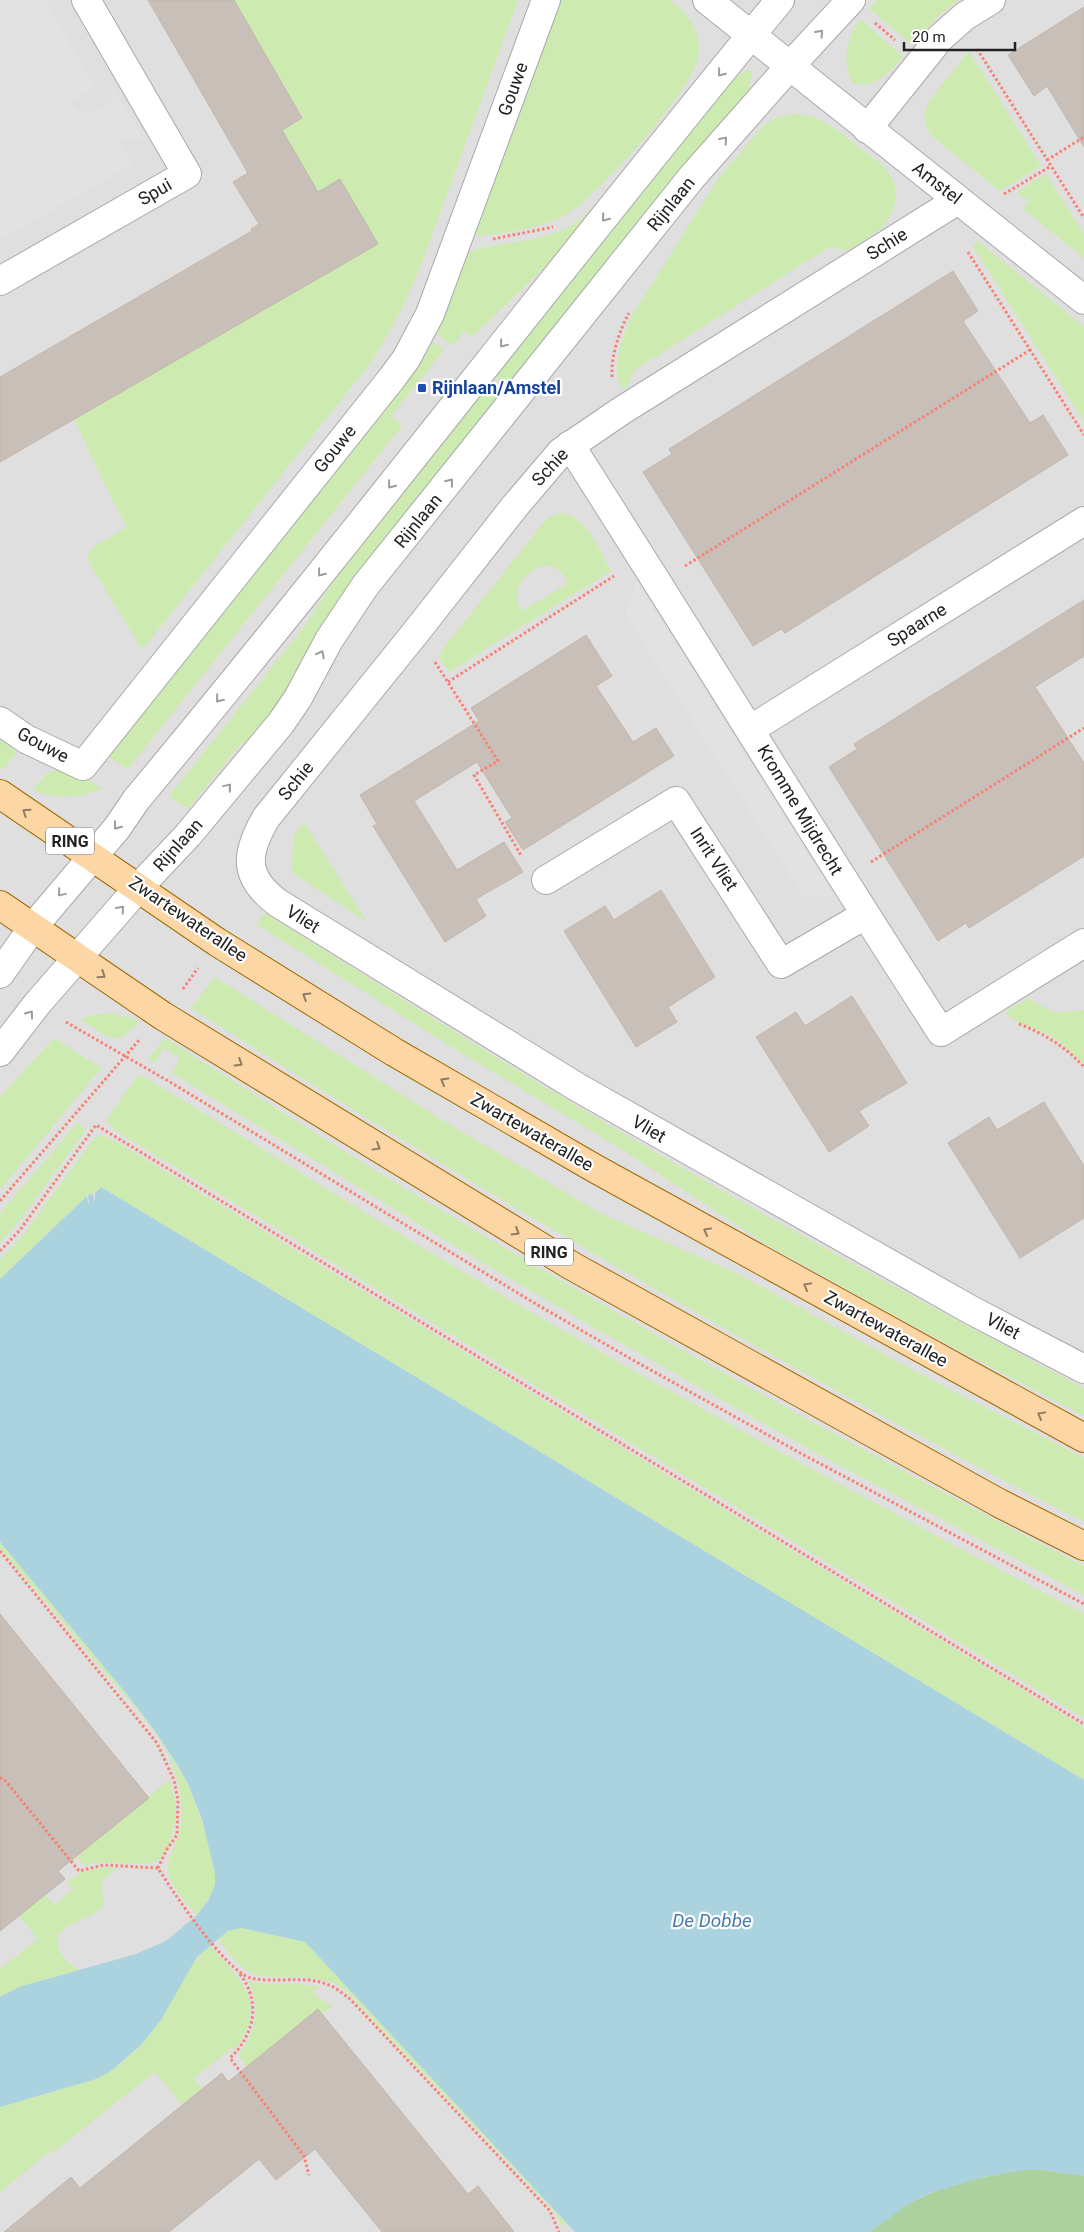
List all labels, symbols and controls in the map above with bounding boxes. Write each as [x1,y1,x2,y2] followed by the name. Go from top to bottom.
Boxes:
[904,20,1015,52] scale bar
[912,28,946,46] text: 20 m
[814,29,823,38] one-way arrow
[493,59,532,119] street label: Gouwe
[717,67,726,76] one-way arrow
[719,137,728,146] one-way arrow
[909,157,966,208] street label: Amstel
[642,172,699,235] street label: Rijnlaan
[134,174,175,209] street label: Spui
[602,212,610,221] one-way arrow
[863,223,911,264] street label: Schie
[500,339,509,348] one-way arrow
[432,377,561,398] place label: Rijnlaan/Amstel
[416,382,428,394] marker: Rijnlaan/Amstel
[309,420,360,477] street label: Gouwe
[527,443,572,490] street label: Schie
[444,479,453,488] one-way arrow
[388,480,397,489] one-way arrow
[389,489,446,552] street label: Rijnlaan
[319,567,327,576] one-way arrow
[883,598,950,651] street label: Spaarne
[315,651,325,660] one-way arrow
[216,693,224,702] one-way arrow
[14,722,73,767] street label: Gouwe
[753,741,848,879] street label: Kromme Mijdrecht
[274,757,318,804] street label: Schie
[223,784,231,793] one-way arrow
[22,808,31,818] one-way arrow
[149,814,207,875] street label: Rijnlaan
[114,820,123,830] one-way arrow
[686,823,743,894] street label: Inrit Vliet
[46,828,94,854] road number: RING
[125,871,251,966] street label: Zwartewaterallee
[58,888,67,897] one-way arrow
[283,900,324,937] street label: Vliet
[115,905,124,914] one-way arrow
[96,969,105,978] one-way arrow
[302,992,311,1002] one-way arrow
[24,1010,33,1020] one-way arrow
[233,1056,242,1066] one-way arrow
[441,1077,450,1087] one-way arrow
[467,1088,597,1175] street label: Zwartewaterallee
[629,1111,670,1147] street label: Vliet
[372,1141,381,1151] one-way arrow
[511,1225,520,1235] one-way arrow
[703,1227,712,1237] one-way arrow
[525,1238,573,1266] road number: RING
[803,1282,812,1292] one-way arrow
[821,1286,952,1371] street label: Zwartewaterallee
[983,1308,1024,1343] street label: Vliet
[1038,1411,1047,1421] one-way arrow
[672,1909,752,1932] water label: De Dobbe

